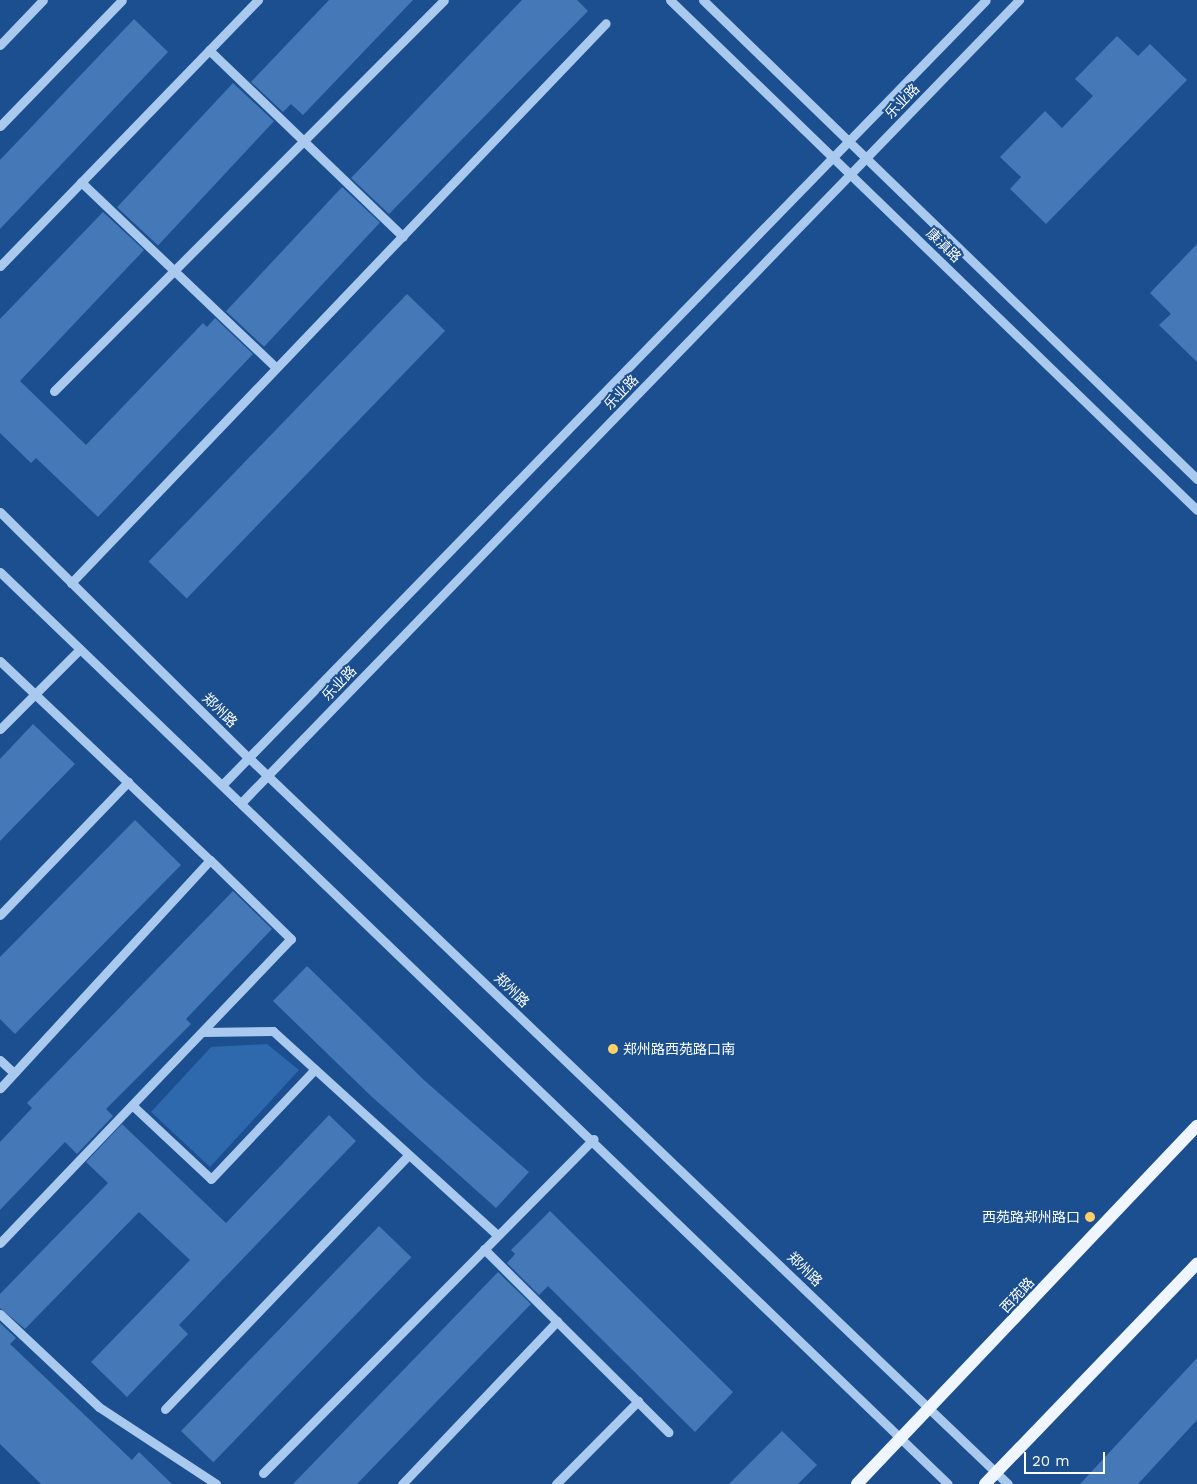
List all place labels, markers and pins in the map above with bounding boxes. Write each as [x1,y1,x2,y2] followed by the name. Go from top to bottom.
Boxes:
[623,1041,735,1057] place label: 郑州路西苑路口南
[607,1043,619,1055] marker: 郑州路西苑路口南
[982,1209,1080,1225] place label: 西苑路郑州路口
[1084,1211,1096,1223] marker: 西苑路郑州路口

